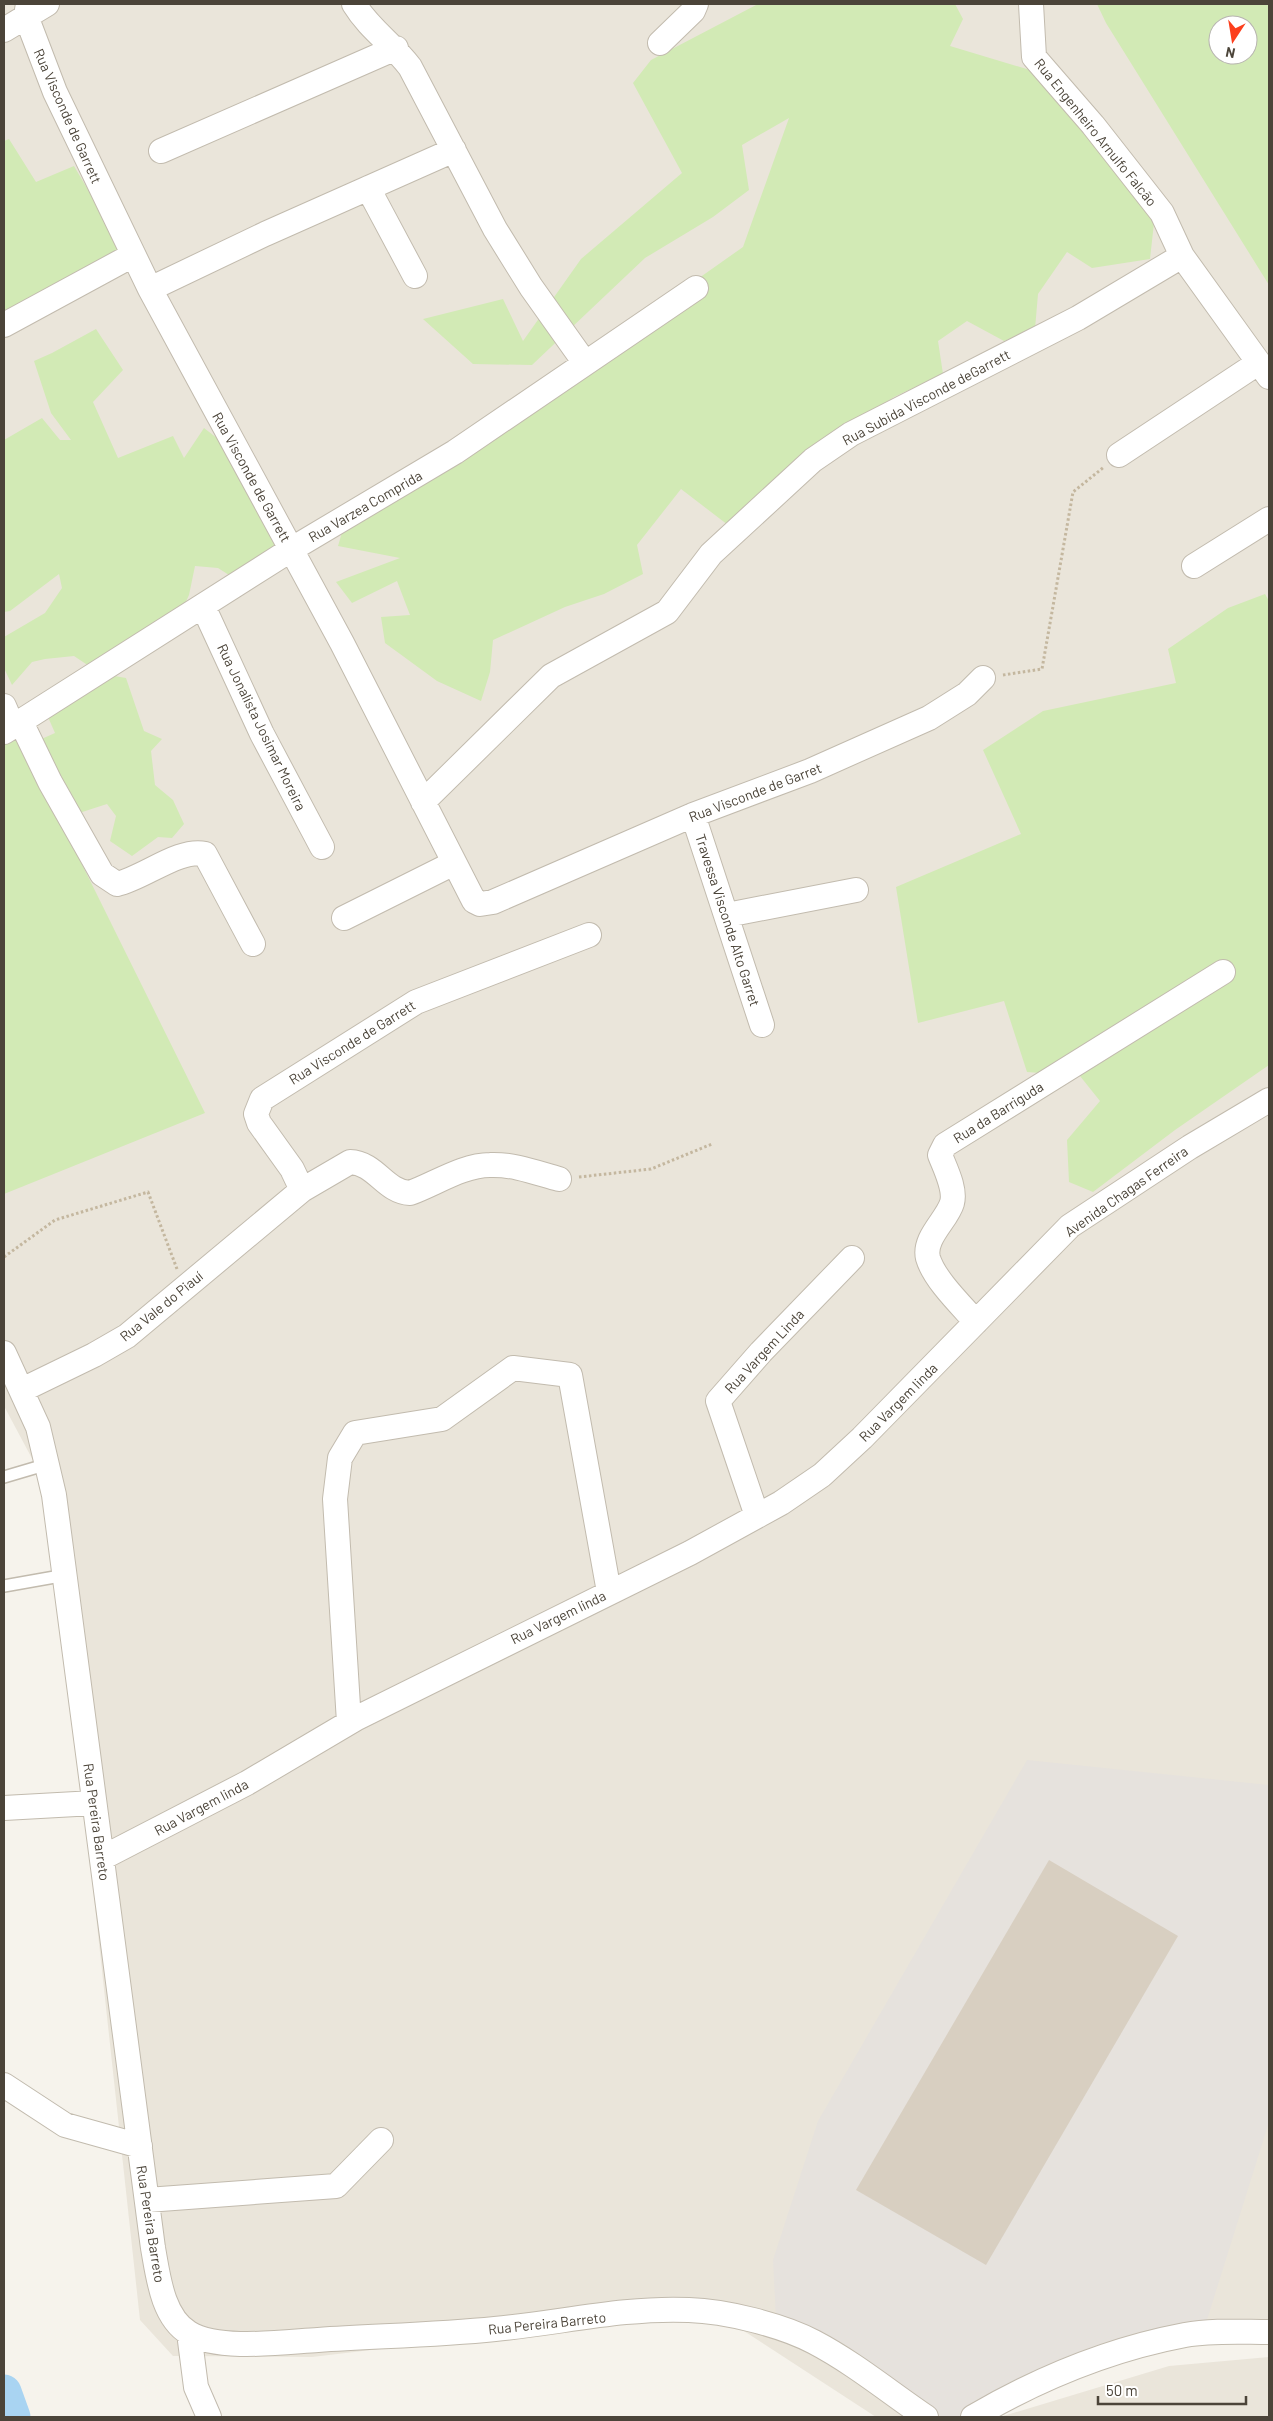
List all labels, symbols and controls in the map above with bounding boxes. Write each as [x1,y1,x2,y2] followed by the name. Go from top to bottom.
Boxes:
[1208,15,1258,65] north arrow
[1224,44,1237,62] text: N
[31,46,105,186] street label: Rua Visconde de Garrett
[1031,55,1161,209] street label: Rua Engenheiro Arnulfo Falcão
[839,345,1013,449] street label: Rua Subida Visconde deGarrett
[209,409,295,545] street label: Rua Visconde de Garrett
[305,467,425,545] street label: Rua Varzea Comprida
[214,641,310,813] street label: Rua Jonalista Josimar Moreira
[686,759,824,825] street label: Rua Visconde de Garret
[692,832,764,1008] street label: Travessa Visconde Alto Garret
[286,996,418,1088] street label: Rua Visconde de Garrett
[950,1077,1046,1147] street label: Rua da Barriguda
[1061,1142,1191,1240] street label: Avenida Chagas Ferreira
[116,1267,206,1345] street label: Rua Vale do Piauí
[721,1305,807,1397] street label: Rua Vargem Linda
[855,1359,941,1445] street label: Rua Vargem linda
[508,1587,608,1647] street label: Rua Vargem linda
[80,1762,114,1882] street label: Rua Pereira Barreto
[151,1775,251,1839] street label: Rua Vargem linda
[133,2164,169,2284] street label: Rua Pereira Barreto
[487,2308,607,2338] street label: Rua Pereira Barreto
[1098,2374,1246,2406] scale bar
[1106,2381,1138,2399] text: 50 m

